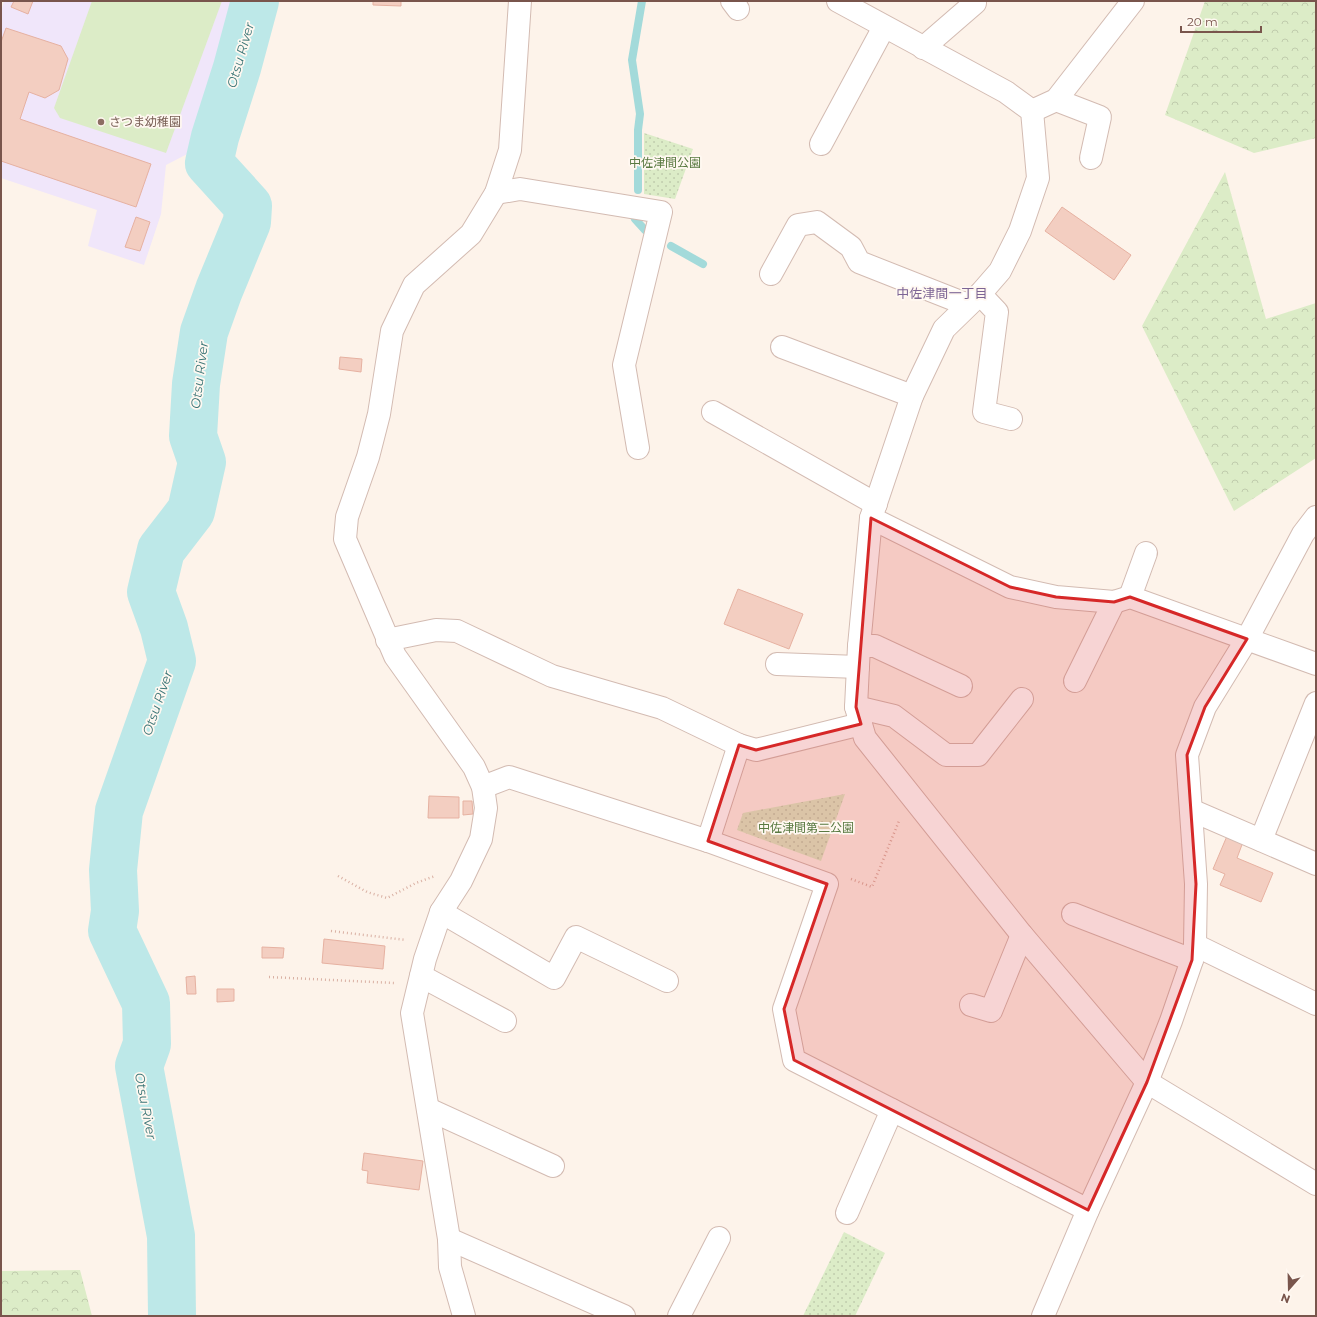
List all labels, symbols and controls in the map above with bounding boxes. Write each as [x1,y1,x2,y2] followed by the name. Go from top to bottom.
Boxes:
[1181,8,1261,34] scale bar
[1187,14,1218,29] text: 20 m
[223,20,257,90] water label: Otsu River
[109,114,181,129] place label: さつま幼稚園
[96,117,106,127] marker: さつま幼稚園
[629,155,701,170] park label: 中佐津間公園
[896,285,988,301] district label: 中佐津間一丁目
[187,340,211,410] water label: Otsu River
[138,668,176,738] water label: Otsu River
[758,820,854,835] park label: 中佐津間第二公園
[132,1071,160,1141] water label: Otsu River
[1269,1269,1309,1309] north arrow
[1279,1290,1292,1306] text: N

